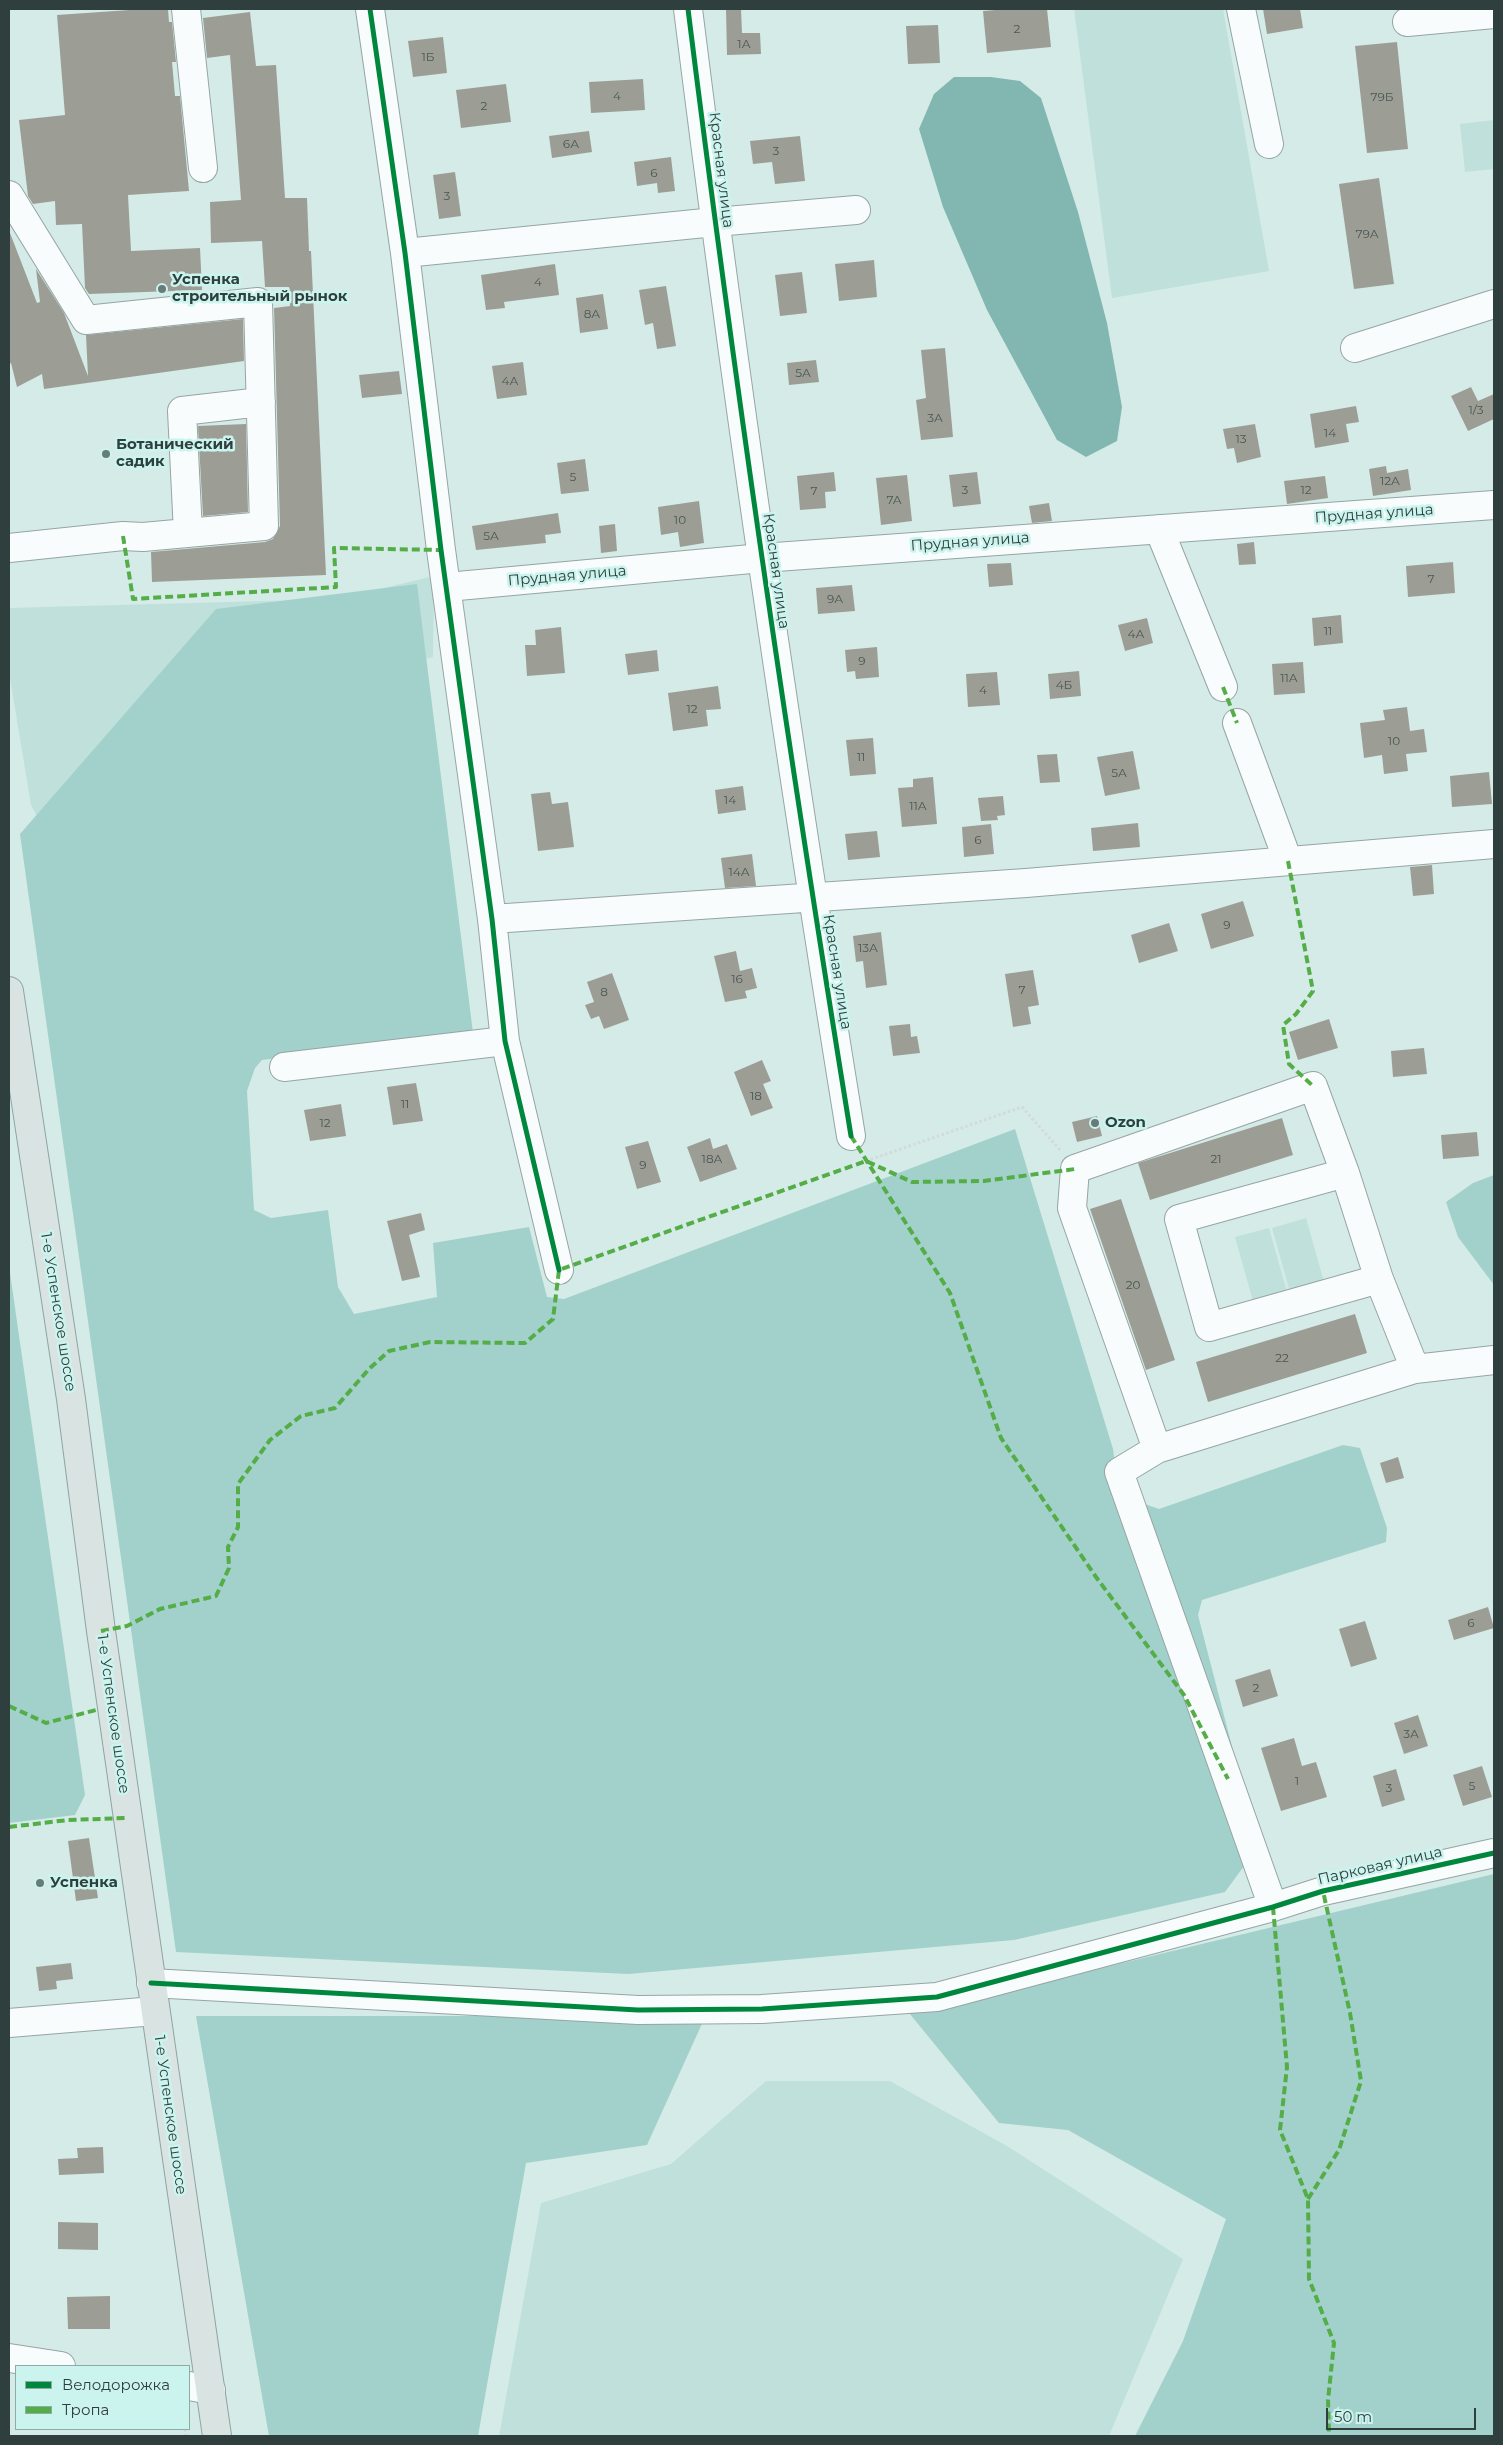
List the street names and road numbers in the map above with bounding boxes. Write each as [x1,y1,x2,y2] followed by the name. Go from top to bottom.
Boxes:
[705,111,737,229] street label: Красная улица
[1314,501,1434,527] street label: Прудная улица
[759,512,793,630] street label: Красная улица
[910,529,1030,555] street label: Прудная улица
[507,562,627,590] street label: Прудная улица
[819,913,855,1031] street label: Красная улица
[37,1231,79,1393] street label: 1-е Успенское шоссе
[93,1633,133,1795] street label: 1-е Успенское шоссе
[1316,1843,1444,1889] street label: Парковая улица
[150,2034,190,2196] street label: 1-е Успенское шоссе

